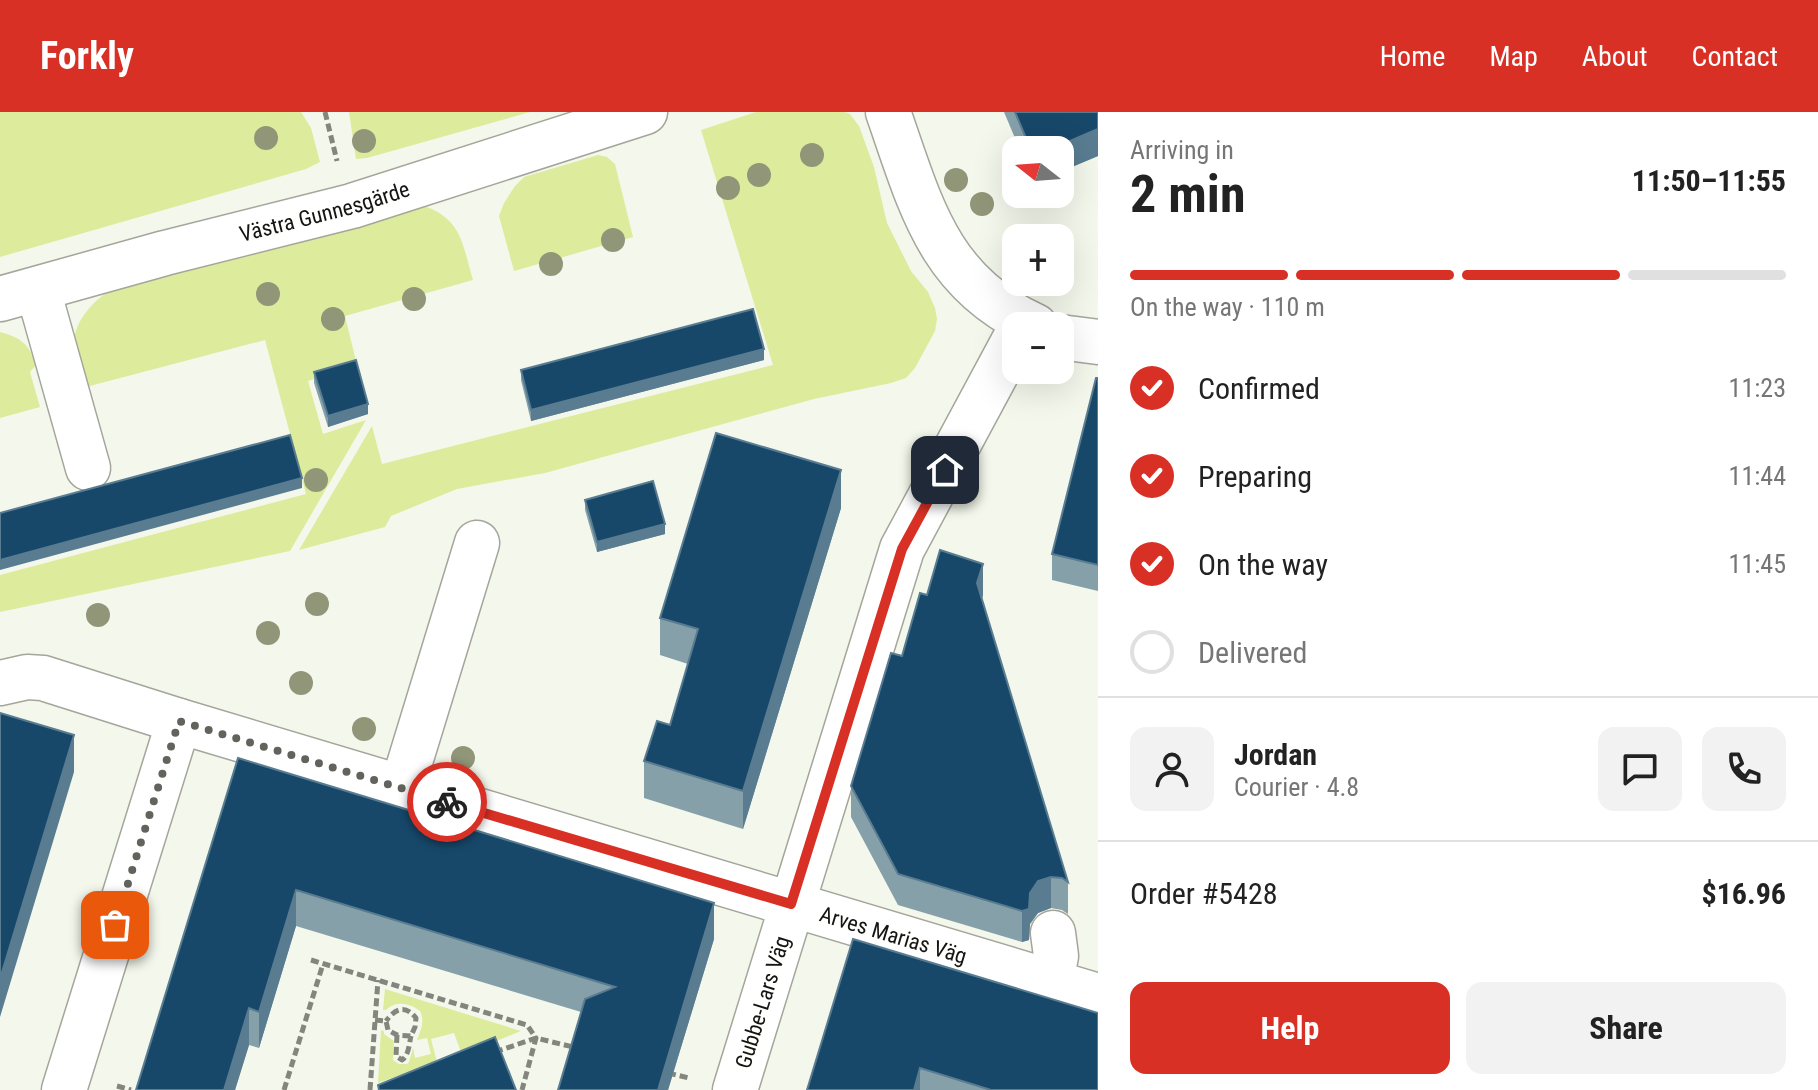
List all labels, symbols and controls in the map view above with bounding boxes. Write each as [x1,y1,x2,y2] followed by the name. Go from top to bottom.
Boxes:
[40,34,134,78] text: Forkly
[1380,40,1445,73] text: Home
[1489,40,1538,73] text: Map
[1582,40,1648,73] text: About
[1692,40,1778,73] text: Contact
[1130,135,1234,165] text: Arriving in
[1002,136,1074,208] north arrow
[1002,136,1074,384] map controls
[1632,163,1786,198] text: 11:50–11:55
[1130,164,1246,225] text: 2 min
[237,176,413,246] street label: Västra Gunnesgärde
[1002,224,1074,296] button: +
[1130,292,1325,322] text: On the way · 110 m
[1002,312,1074,384] button: −
[1130,366,1174,410] icon: check
[1198,371,1320,406] text: Confirmed
[1729,373,1786,403] text: 11:23
[911,436,979,504] pin
[923,448,967,492] icon: home
[1130,454,1174,498] icon: check
[1198,459,1312,494] text: Preparing
[1729,461,1786,491] text: 11:44
[1130,542,1174,586] icon: check
[1198,547,1328,582] text: On the way
[1729,549,1786,579] text: 11:45
[1198,635,1307,670] text: Delivered
[1130,727,1214,811] button: person
[1598,727,1682,811] button: chat
[1702,727,1786,811] button: phone
[1234,737,1317,772] text: Jordan
[407,762,487,842] courier
[1234,772,1359,802] text: Courier · 4.8
[425,780,469,824] icon: bike
[1130,876,1278,911] text: Order #5428
[1701,876,1786,911] text: $16.96
[81,891,149,959] pin
[817,901,970,969] street label: Arves Marias Väg
[93,903,137,947] icon: bag
[730,933,794,1071] street label: Gubbe-Lars Väg
[1130,982,1450,1074] button: Help
[1466,982,1786,1074] button: Share

